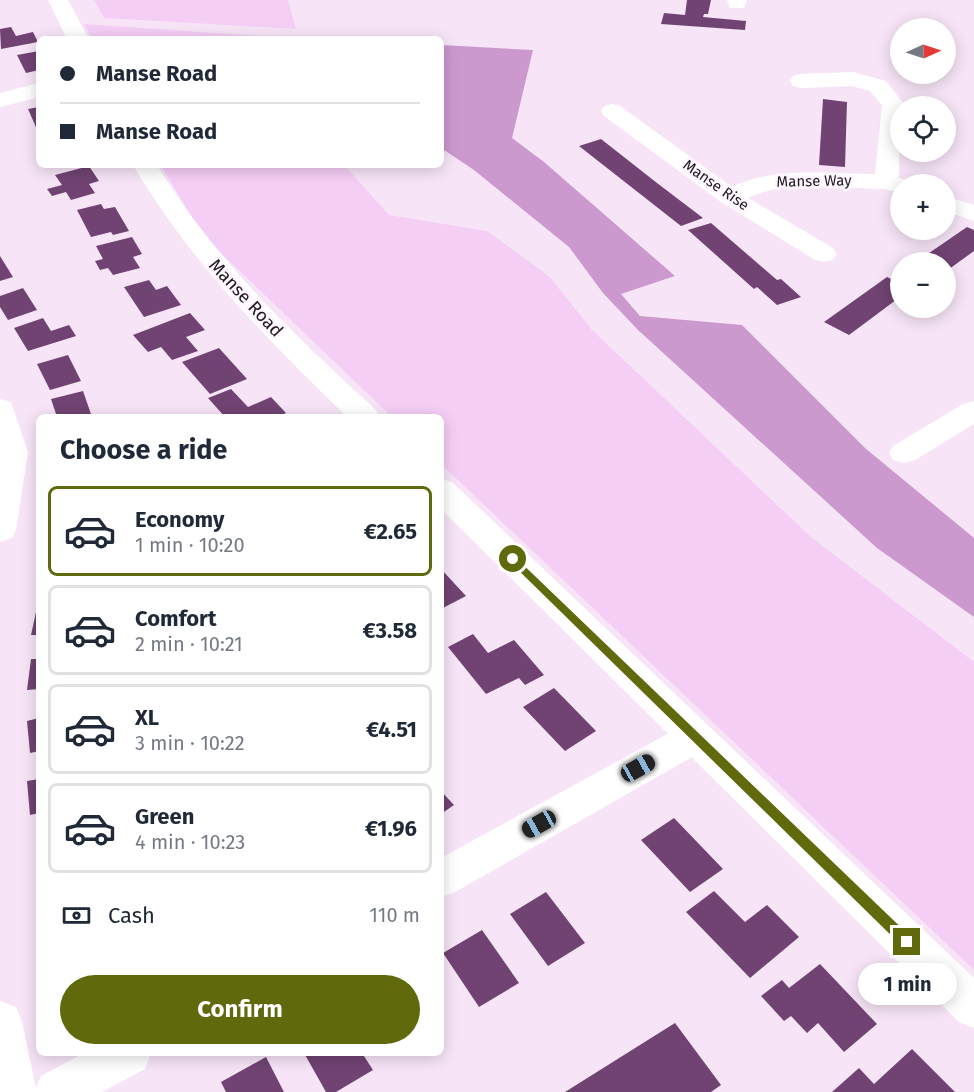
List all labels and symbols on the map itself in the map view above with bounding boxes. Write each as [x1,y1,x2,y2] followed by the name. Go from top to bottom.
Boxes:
[890,18,956,84] north arrow
[680,156,752,214] street label: Manse Rise
[776,171,852,191] street label: Manse Way
[204,254,288,342] street label: Manse Road
[499,545,526,572] route start
[618,751,658,785] car
[519,807,559,841] car
[893,928,920,955] route end
[858,963,956,1005] callout: 1 min

